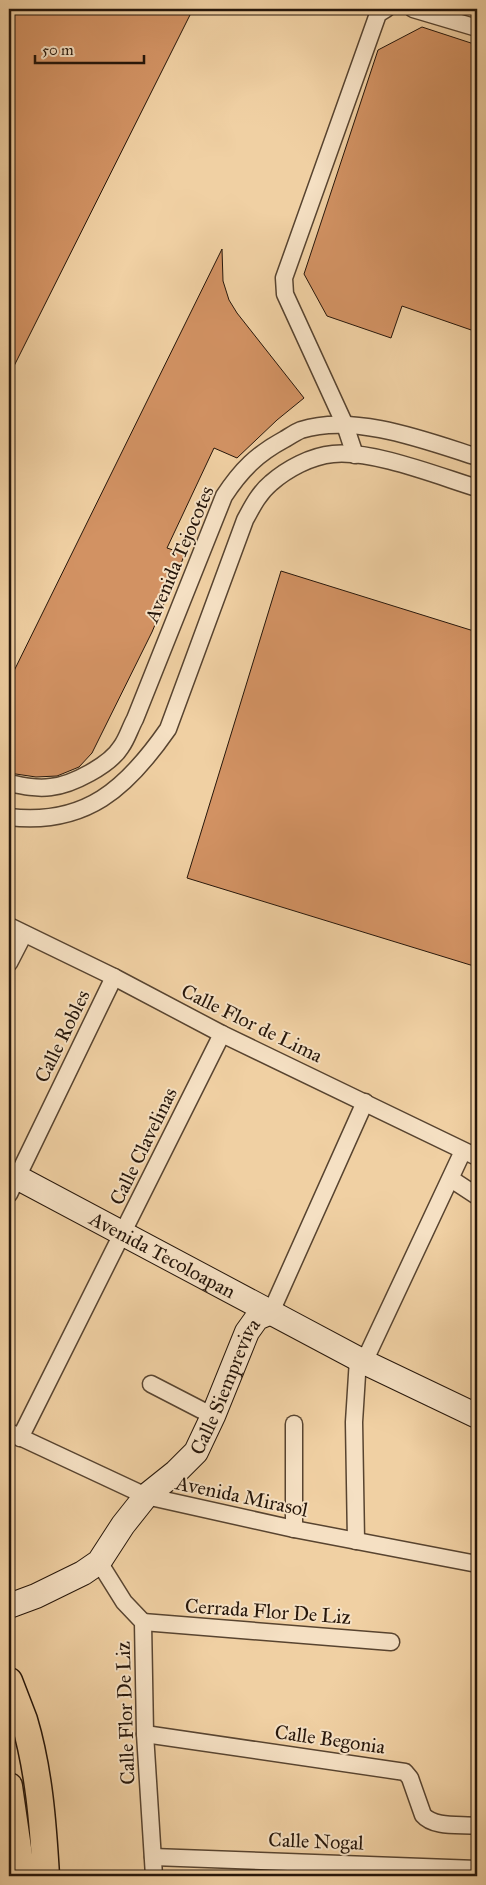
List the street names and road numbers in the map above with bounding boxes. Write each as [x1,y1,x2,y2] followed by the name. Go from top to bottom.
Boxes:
[139,482,219,627] street label: Avenida Tejocotes
[178,978,327,1068] street label: Calle Flor de Lima
[29,986,95,1086] street label: Calle Robles
[104,1083,182,1209] street label: Calle Clavelinas
[85,1206,240,1303] street label: Avenida Tecoloapan
[185,1313,265,1458] street label: Calle Siempreviva
[173,1470,311,1522] street label: Avenida Mirasol
[184,1593,352,1629] street label: Cerrada Flor De Liz
[110,1641,140,1785] street label: Calle Flor De Liz
[273,1719,387,1760] street label: Calle Begonia
[268,1827,365,1856] street label: Calle Nogal

